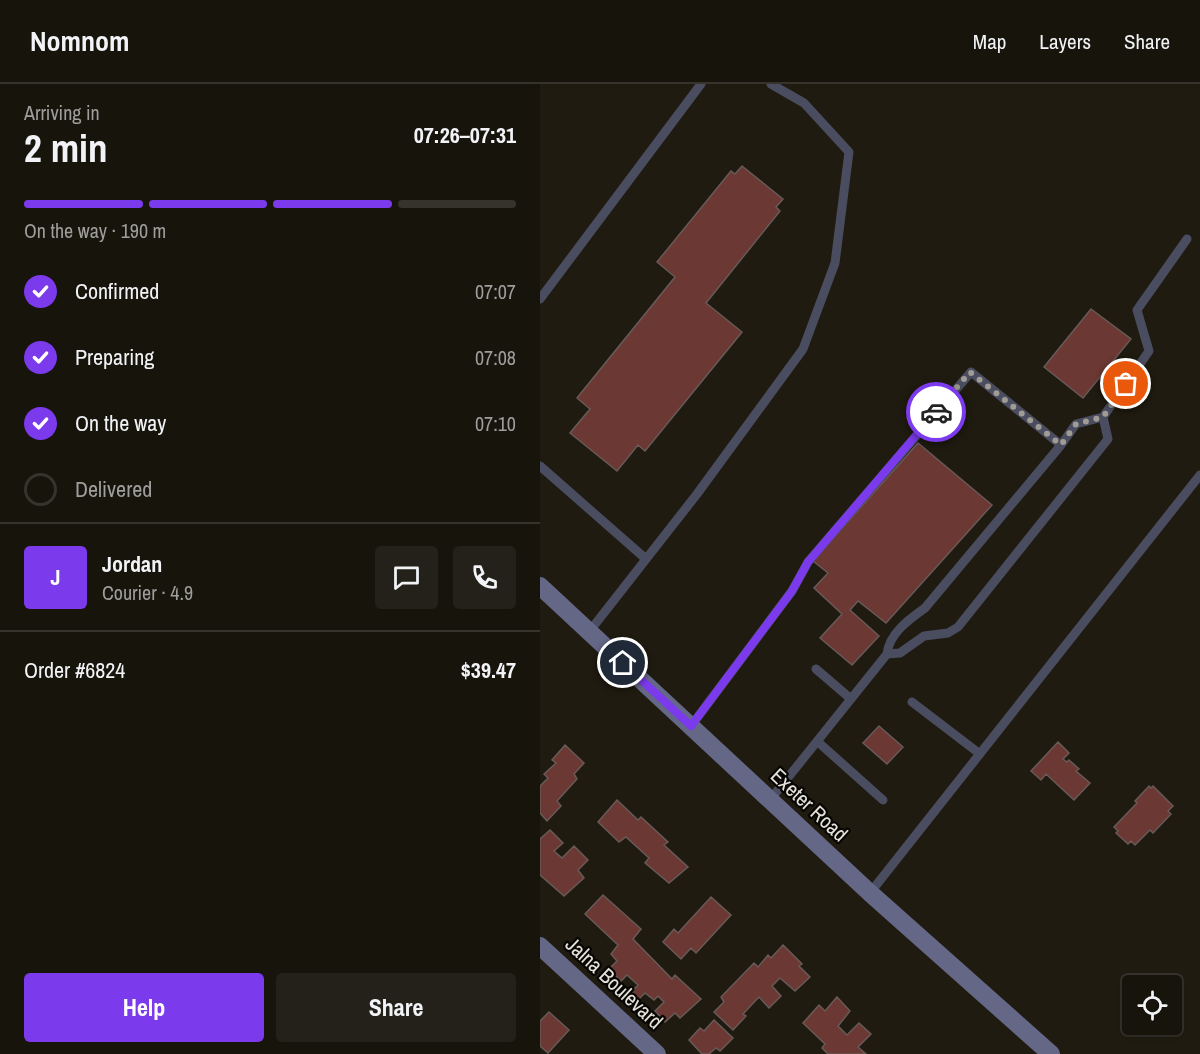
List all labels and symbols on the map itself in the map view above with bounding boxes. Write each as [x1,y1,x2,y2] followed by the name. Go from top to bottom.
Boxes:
[1100,358,1151,409] pin
[906,382,966,442] courier
[597,637,648,688] pin
[764,761,854,848] street label: Exeter Road
[559,930,669,1035] street label: Jalna Boulevard

